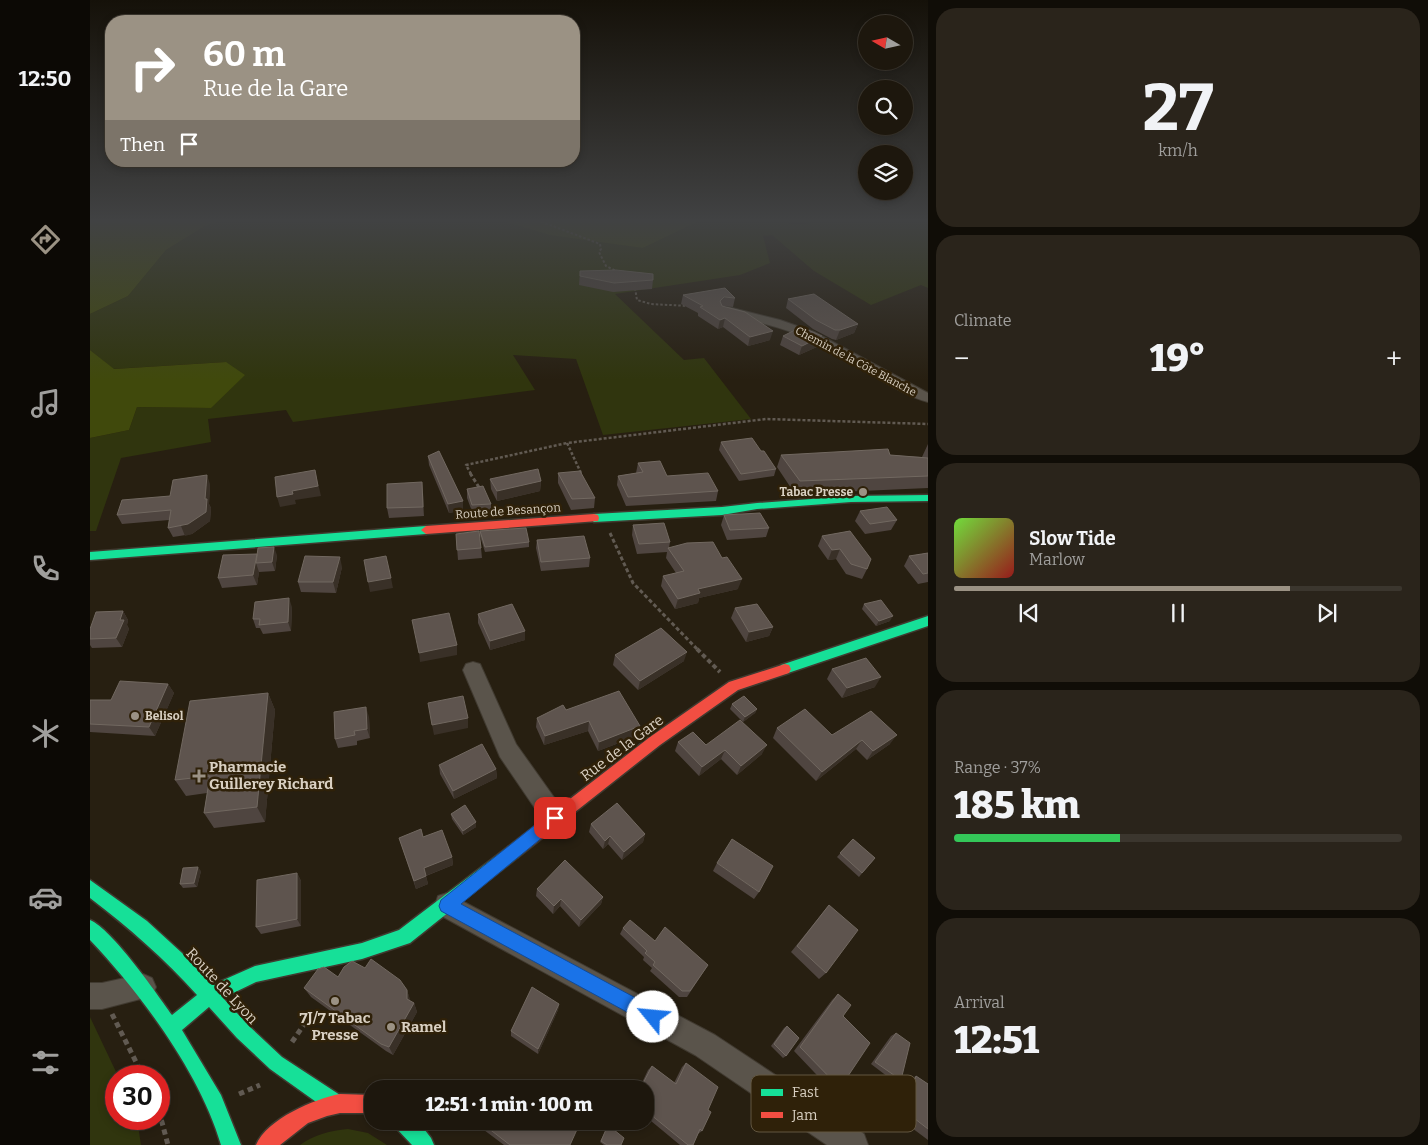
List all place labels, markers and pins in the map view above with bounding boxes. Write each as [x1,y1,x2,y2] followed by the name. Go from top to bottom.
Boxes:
[780,485,853,499] place label: Tabac Presse
[857,486,869,498] marker: Tabac Presse
[145,709,184,723] place label: Belisol
[129,710,141,722] marker: Belisol
[209,758,333,793] place label: Pharmacie Guillerey Richard
[193,770,205,782] marker: Pharmacie Guillerey Richard
[534,797,576,839] pin
[329,995,341,1007] marker: 7J/7 Tabac Presse
[299,1009,371,1044] place label: 7J/7 Tabac Presse
[401,1018,447,1036] place label: Ramel
[385,1021,397,1033] marker: Ramel

